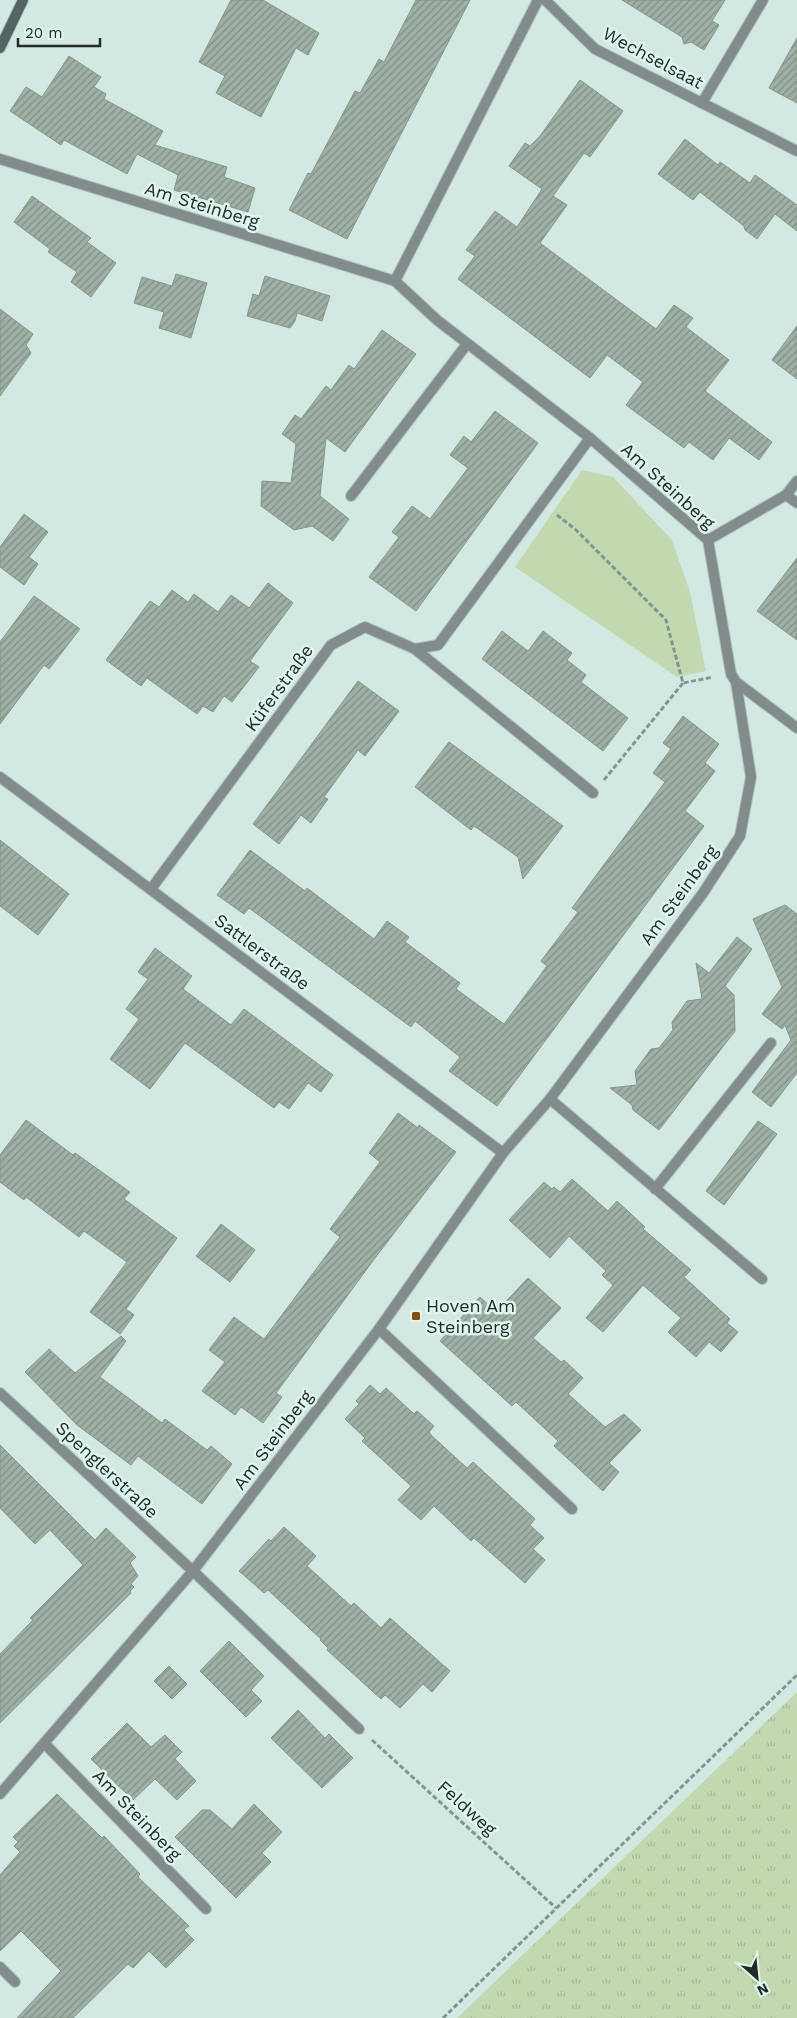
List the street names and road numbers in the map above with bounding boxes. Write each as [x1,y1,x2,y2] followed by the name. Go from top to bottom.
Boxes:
[599,22,707,93] street label: Wechselsaat
[142,177,262,232] street label: Am Steinberg
[617,438,720,533] street label: Am Steinberg
[240,640,317,735] street label: Küferstraße
[635,840,722,949] street label: Am Steinberg
[211,909,314,994] street label: Sattlerstraße
[228,1386,317,1493] street label: Am Steinberg
[52,1417,163,1522] street label: Spenglerstraße
[89,1765,186,1865] street label: Am Steinberg
[434,1776,501,1840] street label: Feldweg

